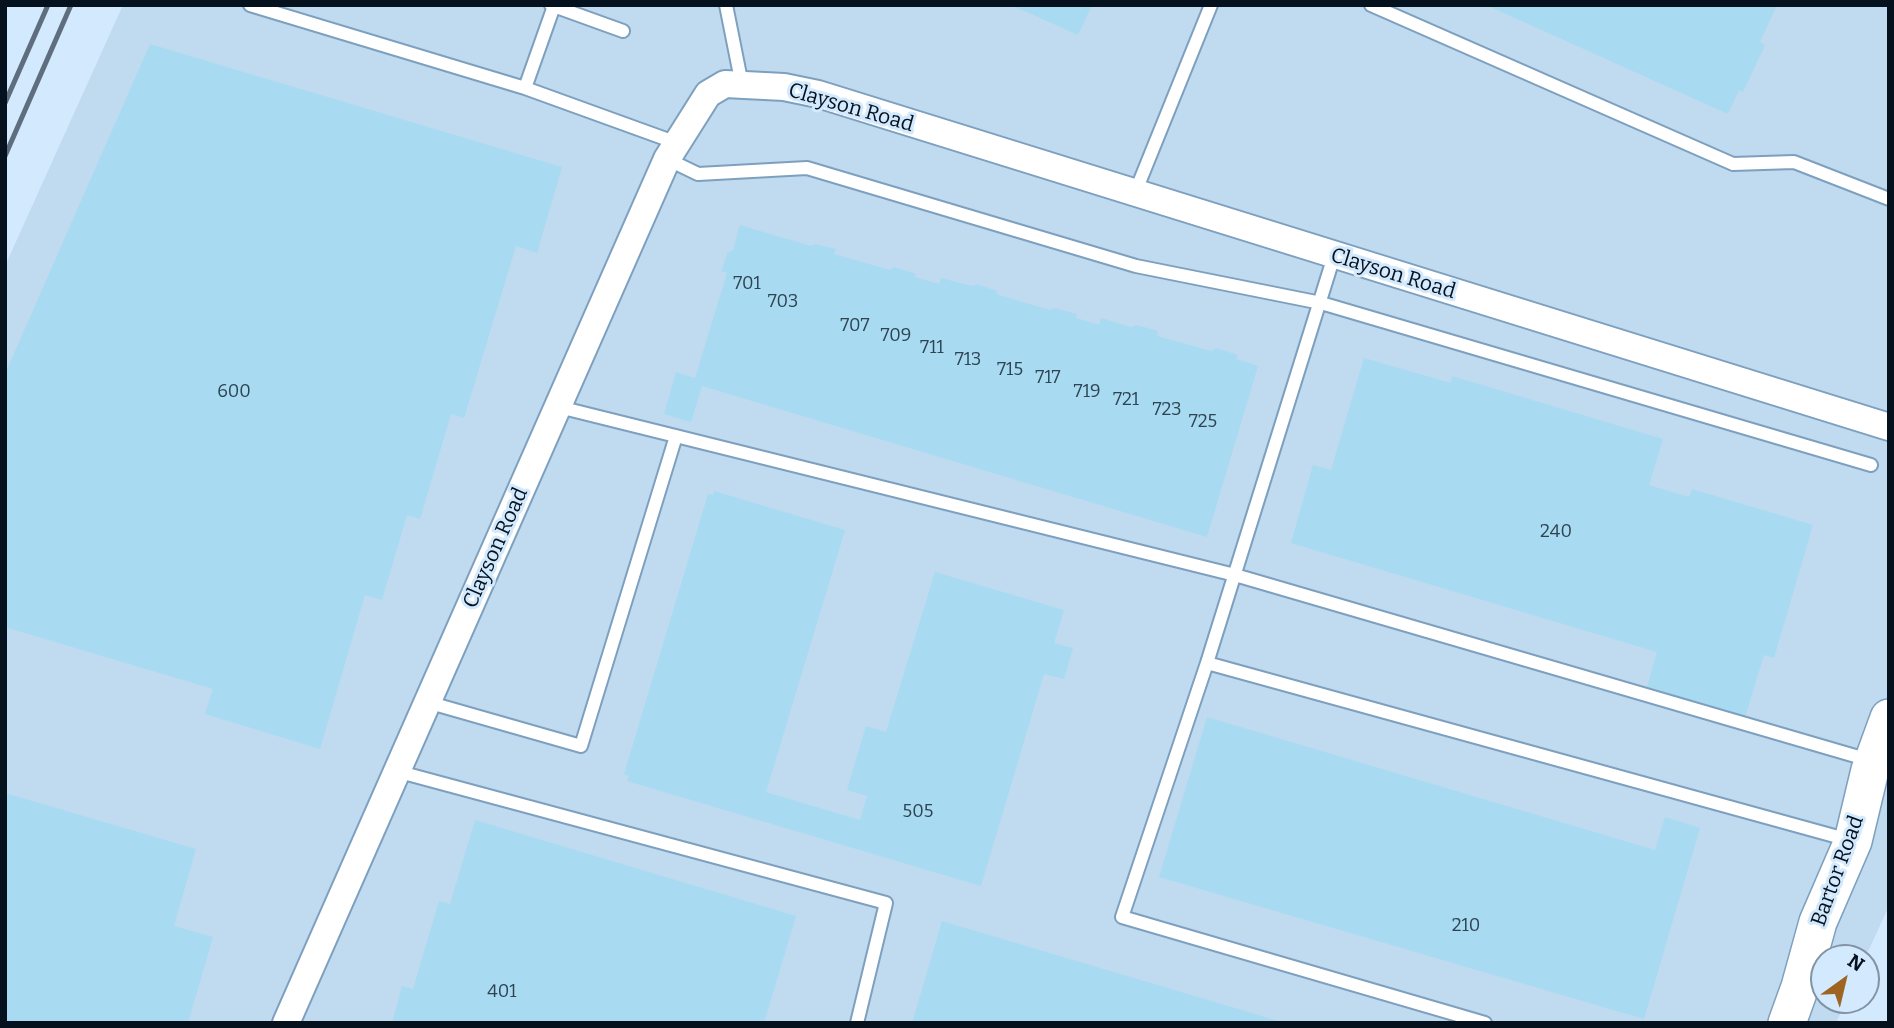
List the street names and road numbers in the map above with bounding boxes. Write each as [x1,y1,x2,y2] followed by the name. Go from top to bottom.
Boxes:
[785,78,917,138] street label: Clayson Road
[1328,243,1458,305] street label: Clayson Road
[458,484,534,612] street label: Clayson Road
[1806,812,1870,930] street label: Bartor Road

